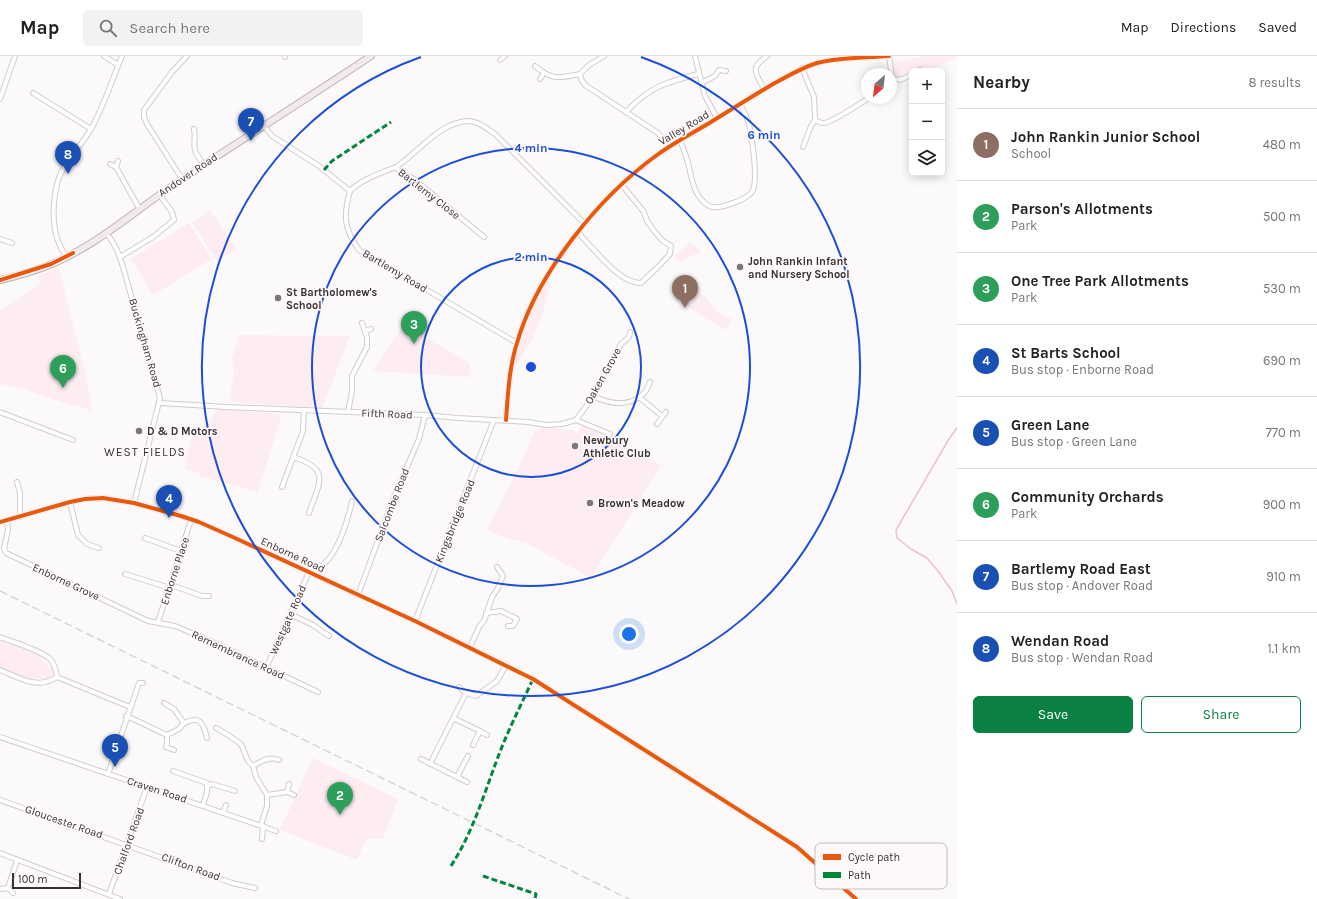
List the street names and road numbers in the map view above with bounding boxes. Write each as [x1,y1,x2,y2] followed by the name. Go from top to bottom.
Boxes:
[656,108,712,148] street label: Valley Road
[156,150,220,200] street label: Andover Road
[395,166,463,222] street label: Bartlemy Close
[360,247,430,295] street label: Bartlemy Road
[126,297,164,389] street label: Buckingham Road
[582,345,624,406] street label: Oaken Grove
[361,407,413,421] street label: Fifth Road
[372,466,412,544] street label: Salcombe Road
[432,477,478,565] street label: Kingsbridge Road
[259,534,327,576] street label: Enborne Road
[158,535,192,607] street label: Enborne Place
[30,561,102,603] street label: Enborne Grove
[267,583,309,657] street label: Westgate Road
[189,628,287,682] street label: Remembrance Road
[125,774,189,806] street label: Craven Road
[23,803,105,841] street label: Gloucester Road
[111,806,147,876] street label: Chalford Road
[160,850,222,884] street label: Clifton Road

